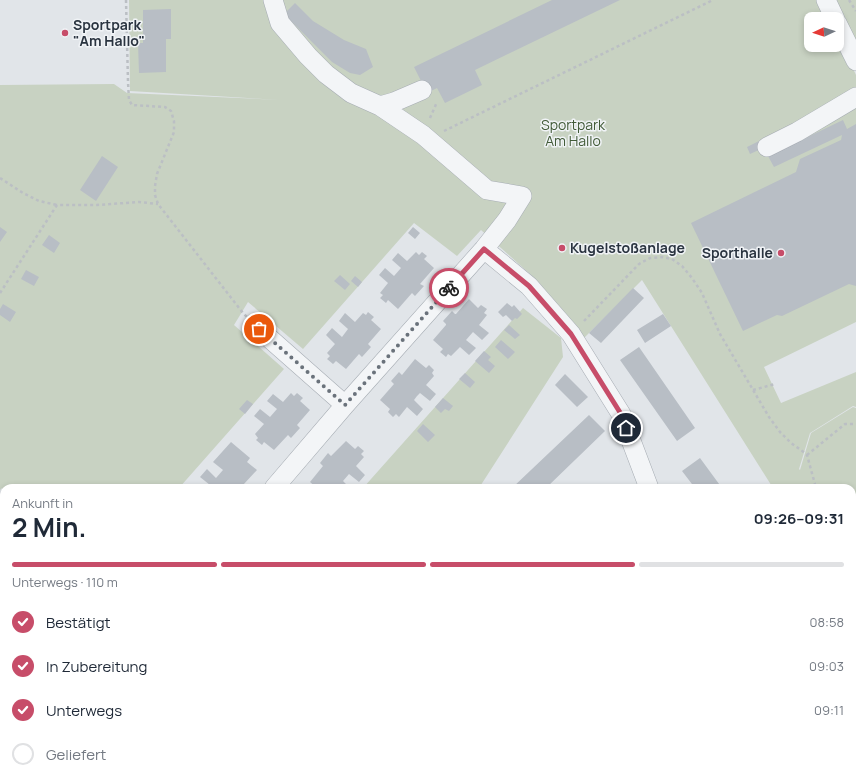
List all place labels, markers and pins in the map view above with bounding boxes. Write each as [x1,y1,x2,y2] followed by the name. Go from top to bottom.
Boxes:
[73,15,145,50] place label: Sportpark "Am Hallo"
[60,28,70,38] marker: Sportpark "Am Hallo"
[570,238,685,257] place label: Kugelstoßanlage
[557,243,567,253] marker: Kugelstoßanlage
[702,243,773,262] place label: Sporthalle
[776,248,786,258] marker: Sporthalle
[242,312,276,346] pin
[609,411,643,445] pin

